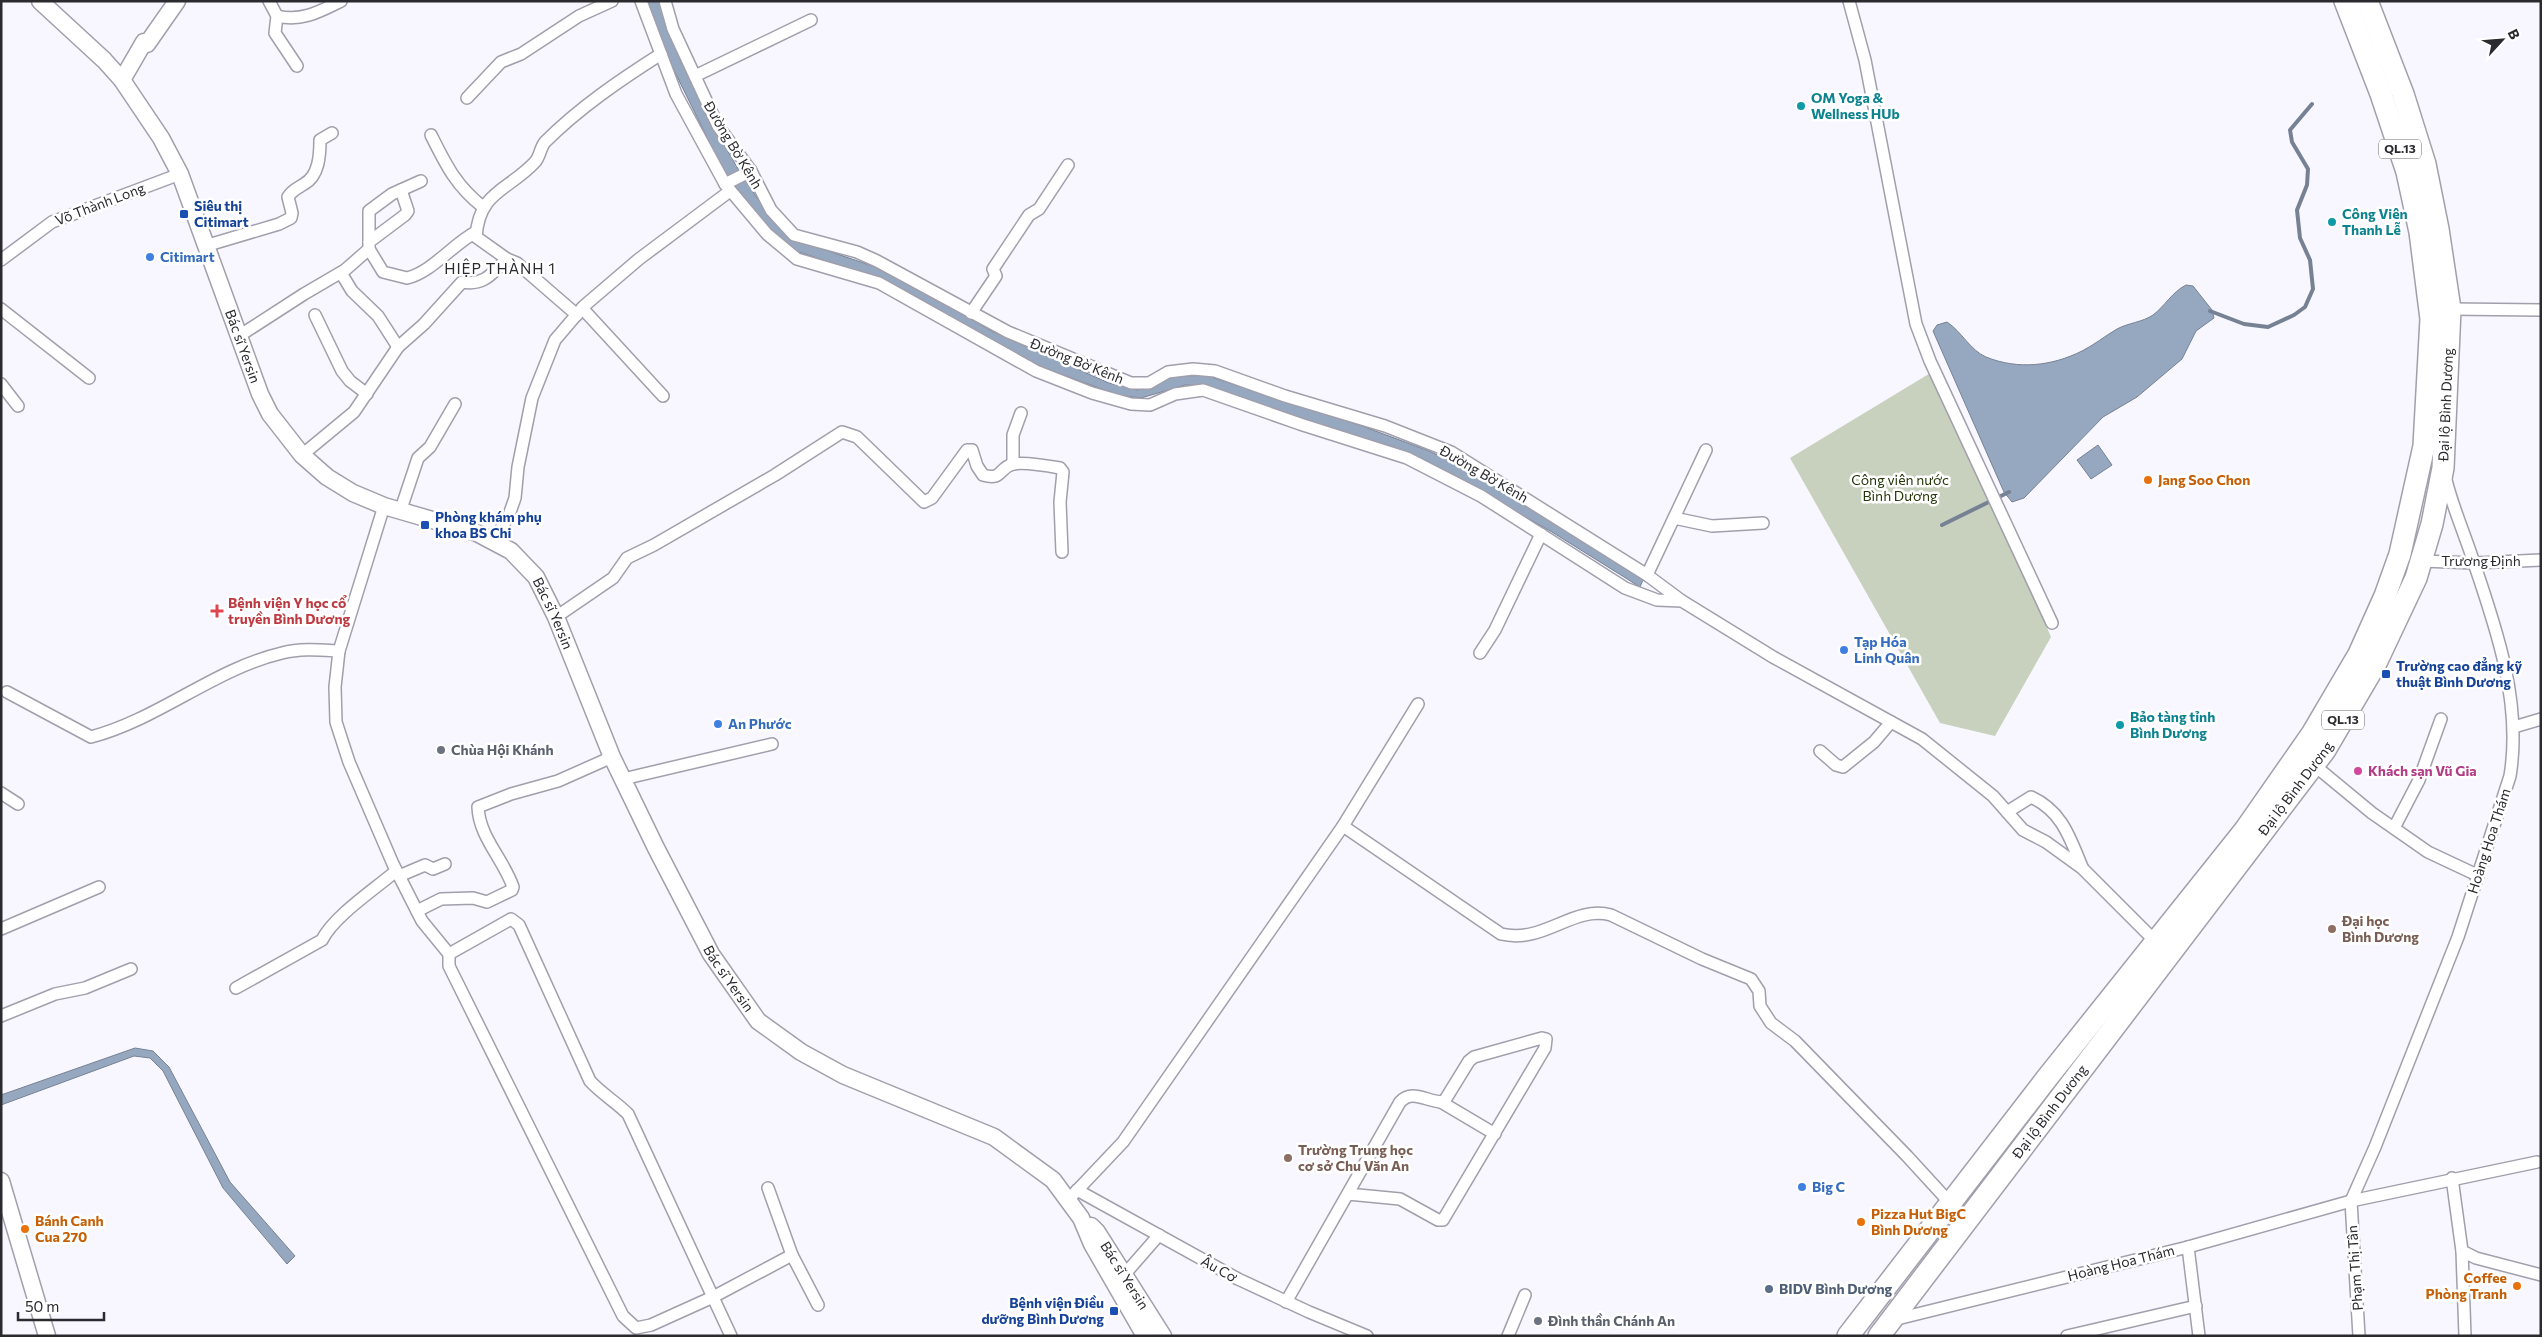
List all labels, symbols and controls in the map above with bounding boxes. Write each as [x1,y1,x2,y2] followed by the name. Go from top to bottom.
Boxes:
[2477,15,2527,65] north arrow
[2504,26,2524,42] text: B
[1811,89,1900,122] place label: OM Yoga & Wellness HUb
[700,97,766,192] street label: Đường Bờ Kênh
[1795,100,1807,112] marker: OM Yoga & Wellness HUb
[2379,140,2421,158] road number: QL.13
[53,178,147,228] street label: Võ Thành Long
[194,197,249,230] place label: Siêu thị Citimart
[2342,205,2408,238] place label: Công Viên Thanh Lễ
[178,208,190,220] marker: Siêu thị Citimart
[2326,216,2338,228] marker: Công Viên Thanh Lễ
[160,248,215,265] place label: Citimart
[144,251,156,263] marker: Citimart
[444,258,556,277] district label: HIỆP THÀNH 1
[222,307,264,385] street label: Bác sĩ Yersin
[1027,334,1126,387] street label: Đường Bờ Kênh
[2434,347,2456,463] street label: Đại lộ Bình Dương
[1436,441,1531,506] street label: Đường Bờ Kênh
[1851,471,1949,504] park label: Công viên nước Bình Dương
[2158,471,2250,488] place label: Jang Soo Chon
[2142,474,2154,486] marker: Jang Soo Chon
[435,508,542,541] place label: Phòng khám phụ khoa BS Chi
[419,519,431,531] marker: Phòng khám phụ khoa BS Chi
[2441,552,2521,569] street label: Trương Định
[530,574,577,652] street label: Bác sĩ Yersin
[228,594,351,627] place label: Bệnh viện Y học cổ truyền Bình Dương
[210,604,224,618] marker: Bệnh viện Y học cổ truyền Bình Dương
[1854,633,1920,666] place label: Tạp Hóa Linh Quân
[1838,644,1850,656] marker: Tạp Hóa Linh Quân
[2396,657,2523,690] place label: Trường cao đẳng kỹ thuật Bình Dương
[2380,668,2392,680] marker: Trường cao đẳng kỹ thuật Bình Dương
[2130,708,2215,741] place label: Bảo tàng tỉnh Bình Dương
[2322,710,2364,730] road number: QL.13
[728,715,792,732] place label: An Phước
[712,718,724,730] marker: An Phước
[2114,719,2126,731] marker: Bảo tàng tỉnh Bình Dương
[2254,738,2336,839] street label: Đại lộ Bình Dương
[451,741,554,758] place label: Chùa Hội Khánh
[435,744,447,756] marker: Chùa Hội Khánh
[2368,762,2477,779] place label: Khách sạn Vũ Gia
[2352,765,2364,777] marker: Khách sạn Vũ Gia
[2463,786,2514,896] street label: Hoàng Hoa Thám
[2341,912,2419,945] place label: Đại học Bình Dương
[2326,923,2338,935] marker: Đại học Bình Dương
[700,942,758,1015] street label: Bác sĩ Yersin
[2008,1061,2091,1162] street label: Đại lộ Bình Dương
[1298,1141,1413,1174] place label: Trường Trung học cơ sở Chu Văn An
[1282,1152,1294,1164] marker: Trường Trung học cơ sở Chu Văn An
[1812,1178,1845,1195] place label: Big C
[1796,1181,1808,1193] marker: Big C
[1871,1205,1966,1238] place label: Pizza Hut BigC Bình Dương
[35,1212,104,1245] place label: Bánh Canh Cua 270
[1855,1216,1867,1228] marker: Pizza Hut BigC Bình Dương
[19,1223,31,1235] marker: Bánh Canh Cua 270
[2343,1225,2366,1311] street label: Phạm Thị Tân
[1097,1238,1153,1312] street label: Bác sĩ Yersin
[2066,1241,2176,1284] street label: Hoàng Hoa Thám
[1198,1252,1240,1285] street label: Âu Cơ
[2426,1269,2507,1302] place label: Coffee Phòng Tranh
[1779,1280,1893,1297] place label: BIDV Bình Dương
[2511,1280,2523,1292] marker: Coffee Phòng Tranh
[1763,1283,1775,1295] marker: BIDV Bình Dương
[18,1290,104,1322] scale bar
[981,1294,1104,1327] place label: Bệnh viện Điều dưỡng Bình Dương
[25,1297,59,1315] text: 50 m
[1108,1305,1120,1317] marker: Bệnh viện Điều dưỡng Bình Dương
[1547,1312,1675,1329] place label: Đình thần Chánh An
[1532,1315,1544,1327] marker: Đình thần Chánh An

